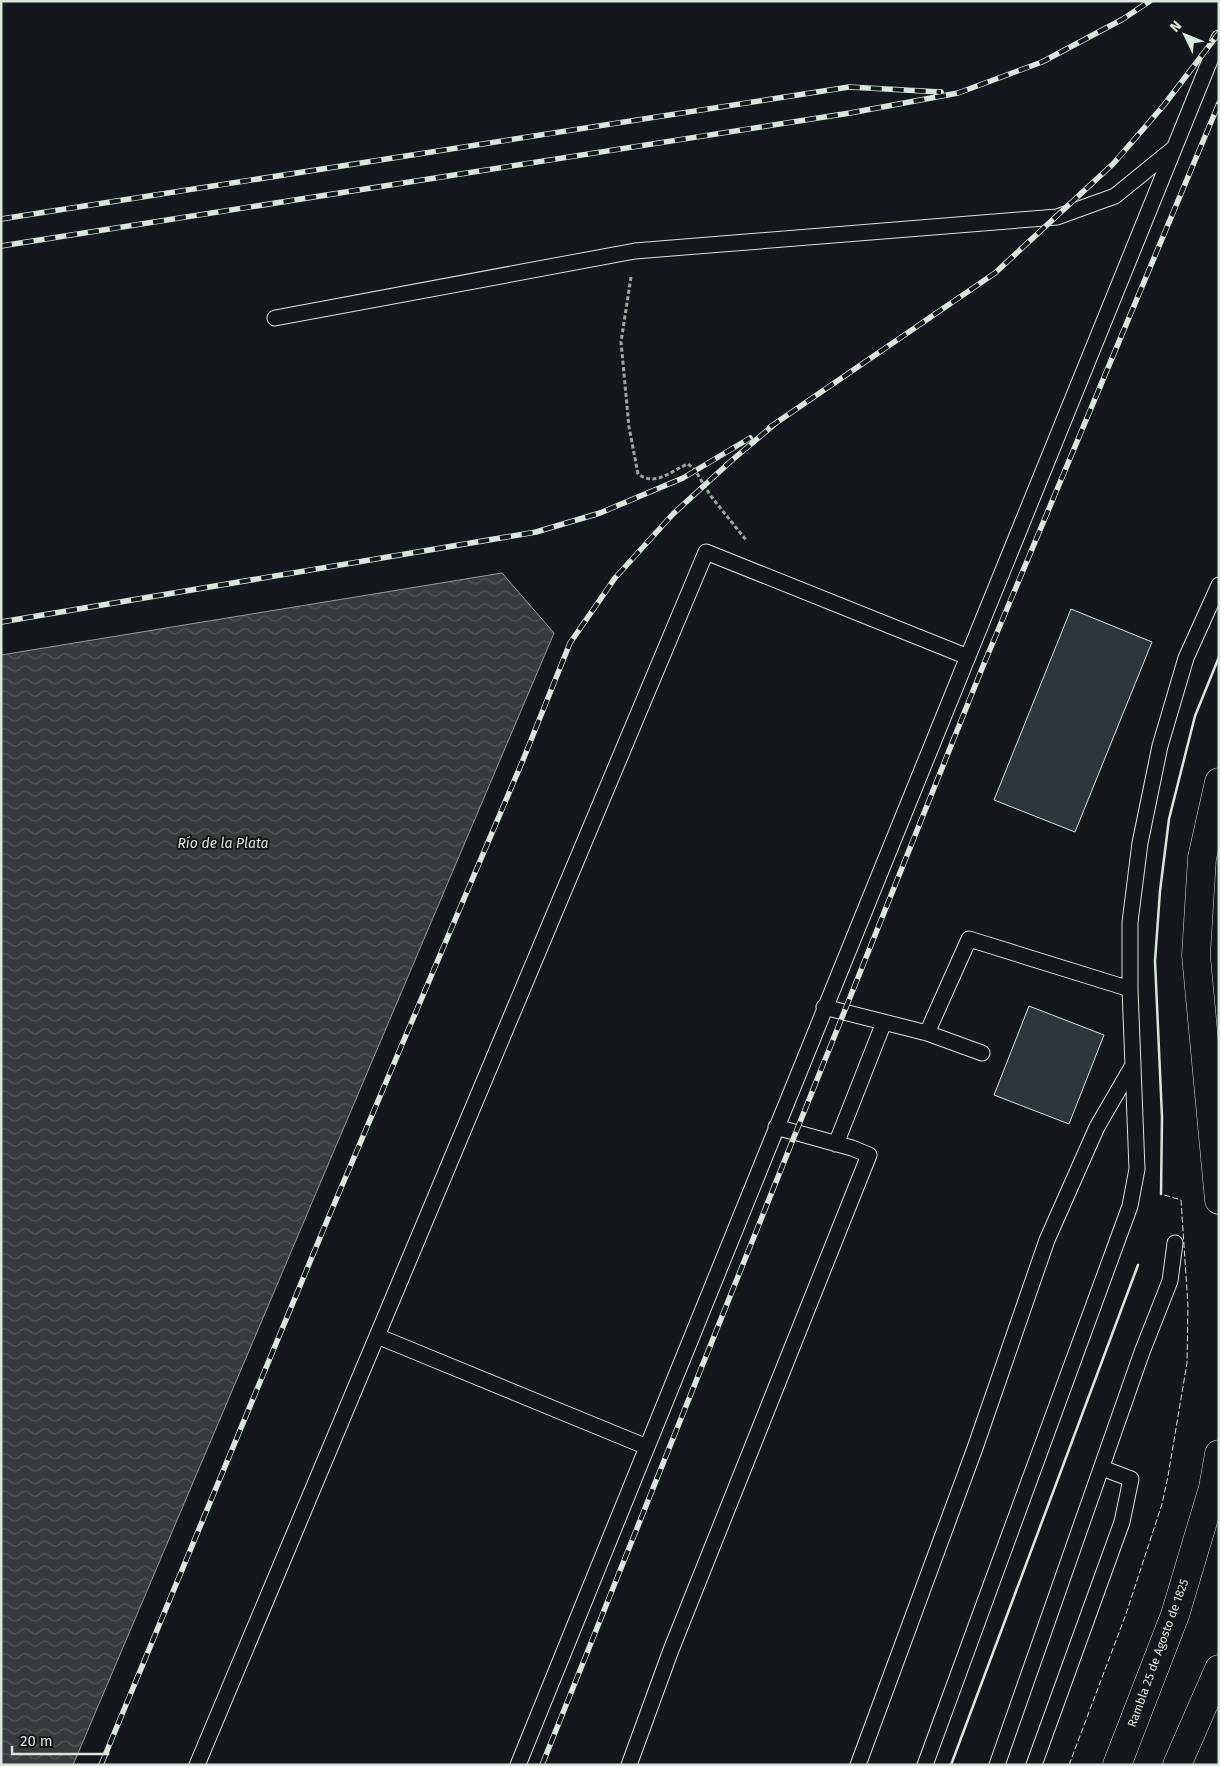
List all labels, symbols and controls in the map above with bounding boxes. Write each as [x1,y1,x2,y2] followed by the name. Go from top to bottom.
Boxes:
[1160,10,1210,60] north arrow
[1166,17,1185,36] text: N
[177,835,269,852] water label: Río de la Plata
[1125,1577,1191,1729] street label: Rambla 25 de Agosto de 1825
[12,1724,109,1756] scale bar
[20,1732,53,1750] text: 20 m

